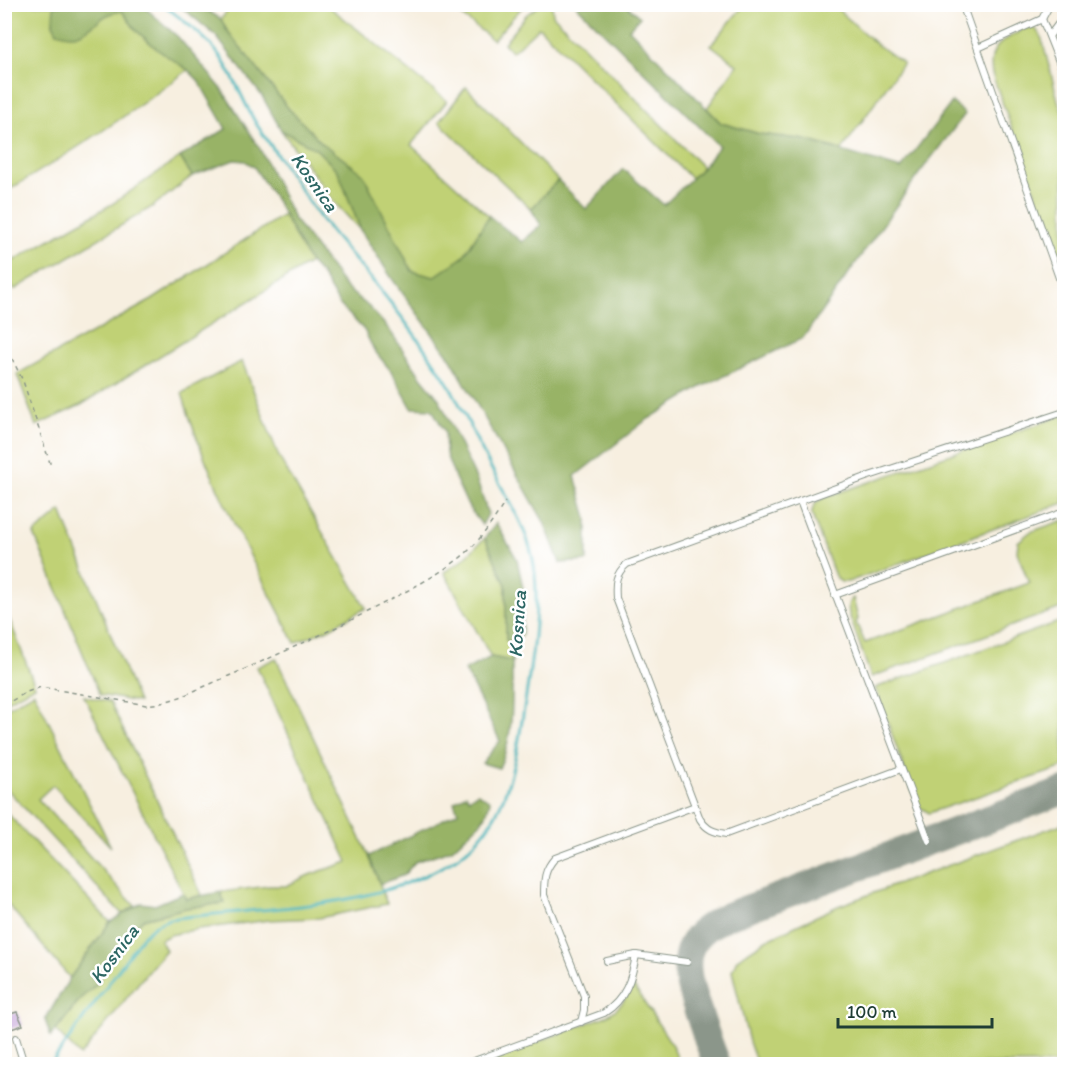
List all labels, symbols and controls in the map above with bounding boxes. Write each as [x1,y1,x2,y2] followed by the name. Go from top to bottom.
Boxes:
[286,148,344,217] water label: Kosnica
[503,589,531,658] water label: Kosnica
[84,919,144,988] water label: Kosnica
[838,991,992,1029] scale bar
[847,1001,897,1023] text: 100 m

